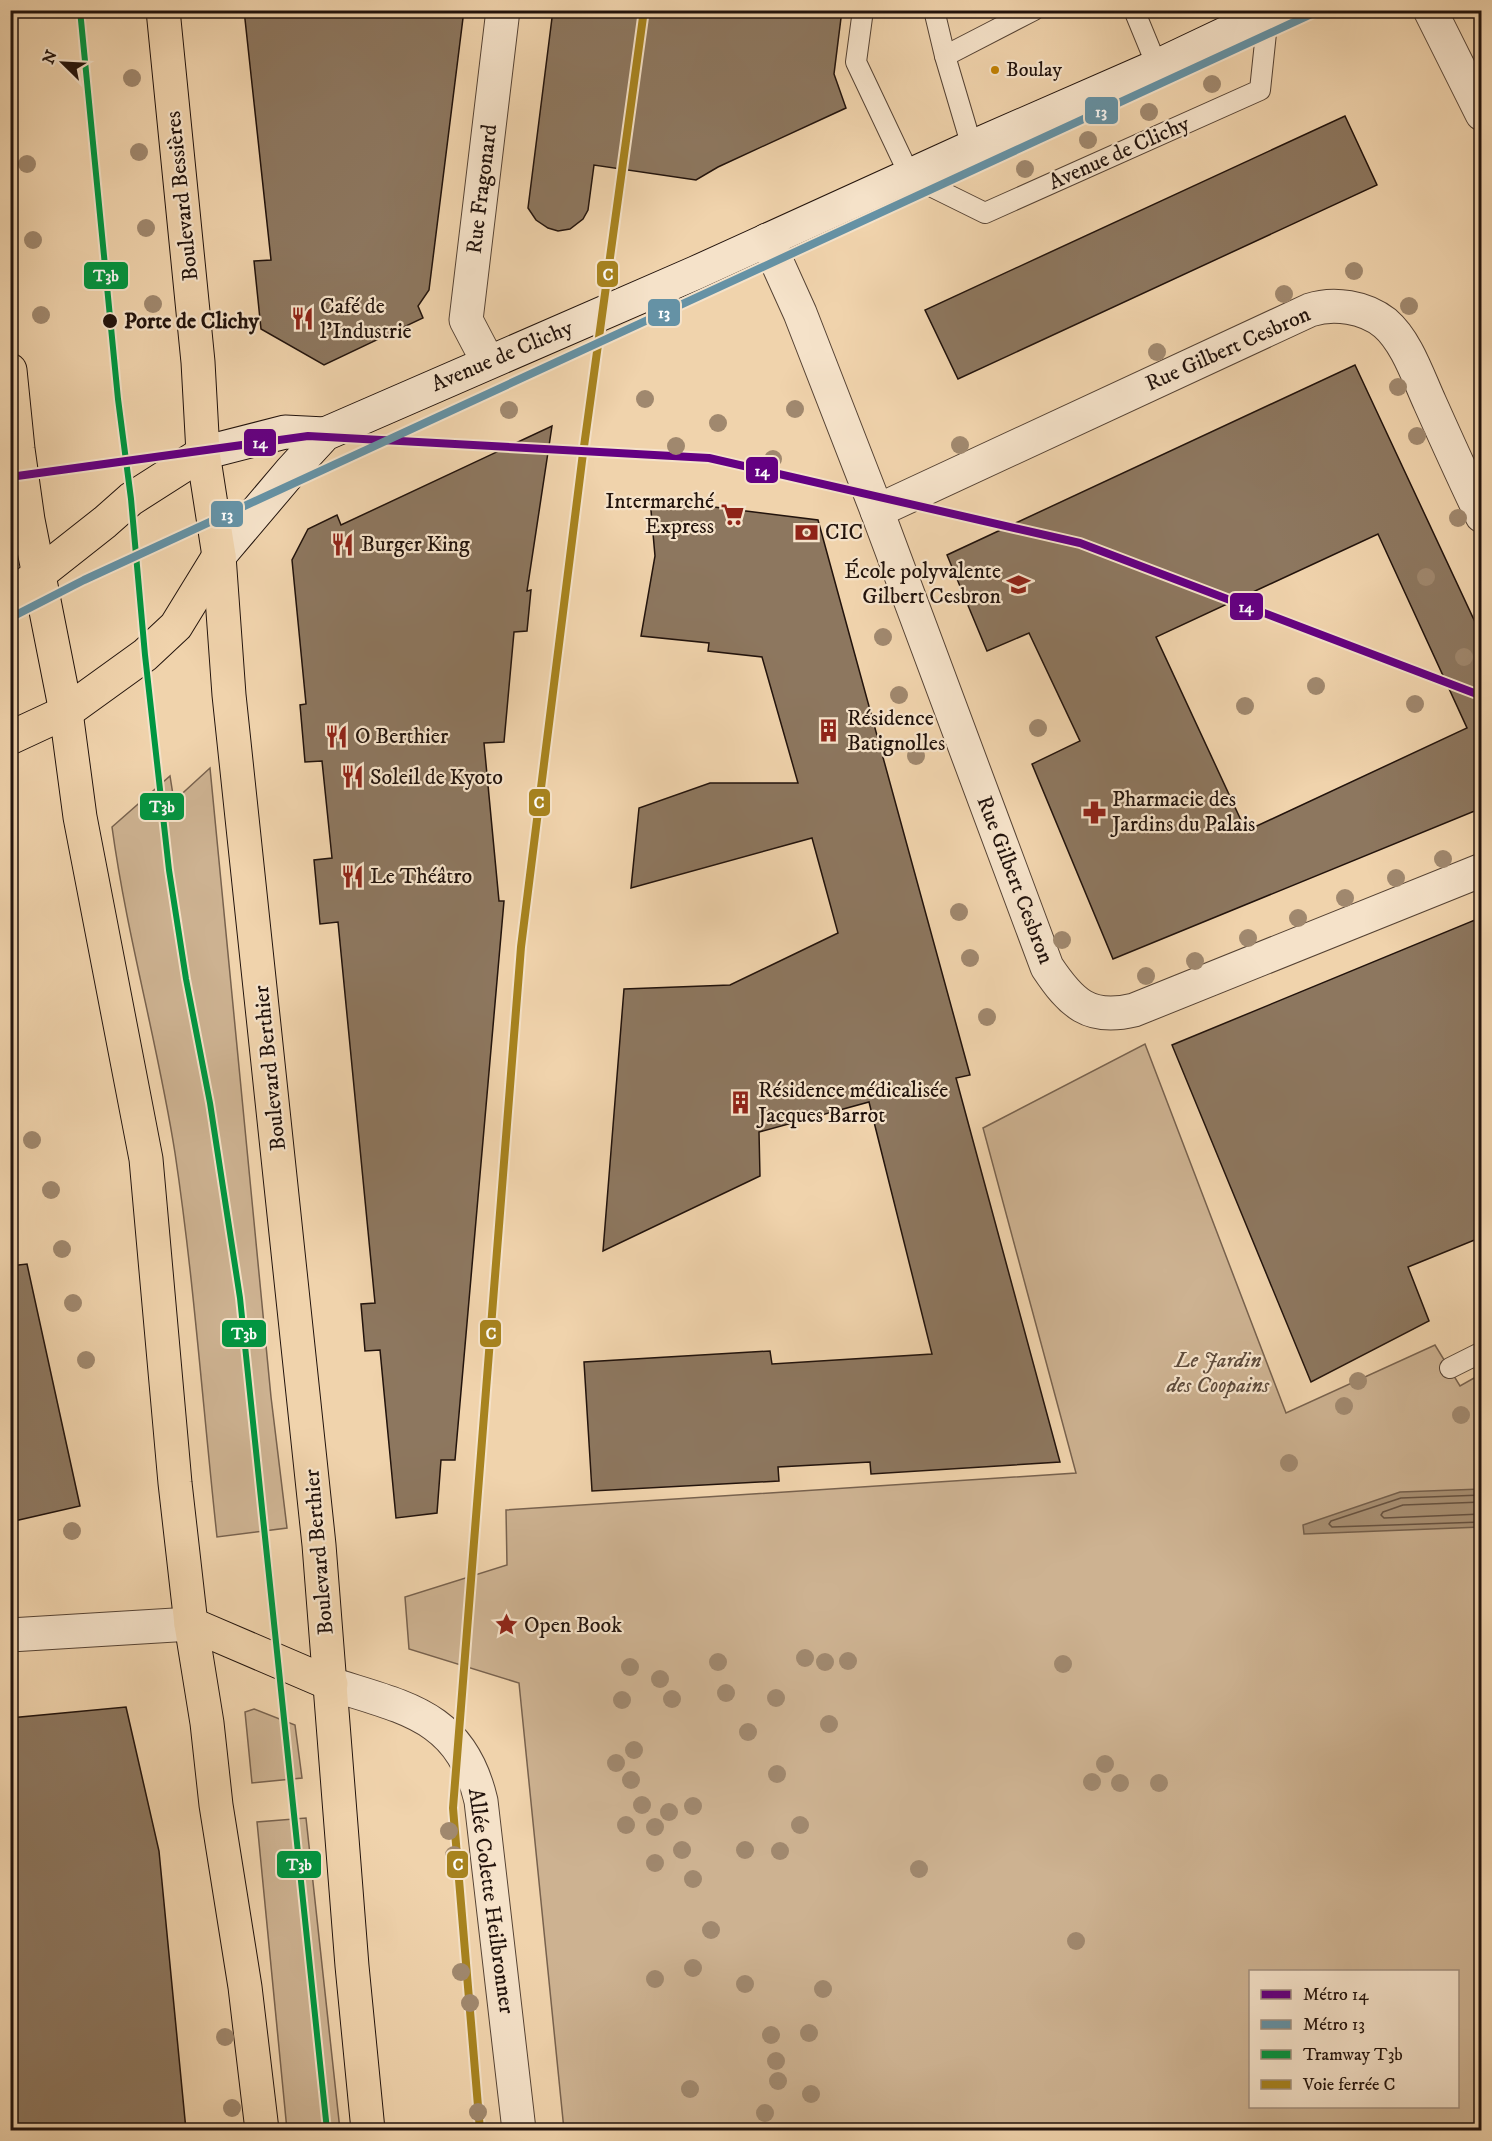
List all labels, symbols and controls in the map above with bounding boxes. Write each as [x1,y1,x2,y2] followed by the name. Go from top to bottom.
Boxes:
[33,33,93,93] north arrow
[38,47,62,67] text: N
[1006,58,1062,83] place label: Boulay
[989,64,1001,76] marker: Boulay
[1084,96,1119,125] line badge: 13
[1095,102,1107,122] text: 13
[160,110,204,282] street label: Boulevard Bessières
[1044,110,1194,196] street label: Avenue de Clichy
[461,123,503,255] street label: Rue Fragonard
[596,260,619,288] line badge: C
[83,261,129,290] line badge: T3b
[603,265,613,285] text: C
[92,266,119,286] text: T3b
[320,293,412,345] place label: Café de l'Industrie
[647,298,681,327] line badge: 13
[1141,300,1315,397] street label: Rue Gilbert Cesbron
[658,303,670,323] text: 13
[289,306,315,332] restaurant icon: Café de l'Industrie
[124,308,260,335] place label: Porte de Clichy
[101,312,119,330] marker: Porte de Clichy
[427,314,577,398] street label: Avenue de Clichy
[243,428,277,457] line badge: 14
[252,433,268,453] text: 14
[745,456,779,484] line badge: 14
[754,461,770,481] text: 14
[605,488,714,540] place label: Intermarché Express
[210,500,244,528] line badge: 13
[719,501,745,527] supermarket icon: Intermarché Express
[221,505,233,525] text: 13
[794,519,820,545] bank icon: CIC
[825,519,863,546] place label: CIC
[330,531,356,557] restaurant icon: Burger King
[361,531,470,558] place label: Burger King
[844,558,1002,610] place label: École polyvalente Gilbert Cesbron
[1006,571,1032,597] school or university icon: École polyvalente Gilbert Cesbron
[1229,592,1264,621] line badge: 14
[1238,597,1254,617] text: 14
[847,705,945,757] place label: Résidence Batignolles
[816,718,842,744] building icon: Résidence Batignolles
[324,723,350,749] restaurant icon: O Berthier
[355,723,449,750] place label: O Berthier
[339,764,365,790] restaurant icon: Soleil de Kyoto
[370,764,503,791] place label: Soleil de Kyoto
[1110,786,1255,838] place label: Pharmacie des Jardins du Palais
[528,788,551,817] line badge: C
[139,792,185,821] line badge: T3b
[971,792,1060,968] street label: Rue Gilbert Cesbron
[534,793,544,813] text: C
[148,797,175,817] text: T3b
[1081,799,1107,825] pharmacy icon: Pharmacie des Jardins du Palais
[339,863,365,889] restaurant icon: Le Théâtro
[370,863,472,890] place label: Le Théâtro
[248,983,292,1152] street label: Boulevard Berthier
[756,1077,948,1129] place label: Résidence médicalisée Jacques Barrot
[727,1090,753,1116] building icon: Résidence médicalisée Jacques Barrot
[221,1319,267,1348] line badge: T3b
[479,1319,502,1348] line badge: C
[230,1324,257,1344] text: T3b
[486,1324,496,1344] text: C
[1166,1347,1271,1399] park label: Le Jardin des Coopains
[298,1467,340,1636] street label: Boulevard Berthier
[493,1612,519,1638] place icon: Open Book
[524,1612,622,1639] place label: Open Book
[462,1786,520,2016] street label: Allée Colette Heilbronner
[276,1850,322,1879] line badge: T3b
[446,1850,469,1879] line badge: C
[285,1855,312,1875] text: T3b
[453,1855,463,1875] text: C
[1249,1970,1459,2108] legend
[1303,1984,1369,2006] text: Métro 14
[1303,2014,1365,2036] text: Métro 13
[1303,2044,1403,2066] text: Tramway T3b
[1302,2074,1395,2096] text: Voie ferrée C

